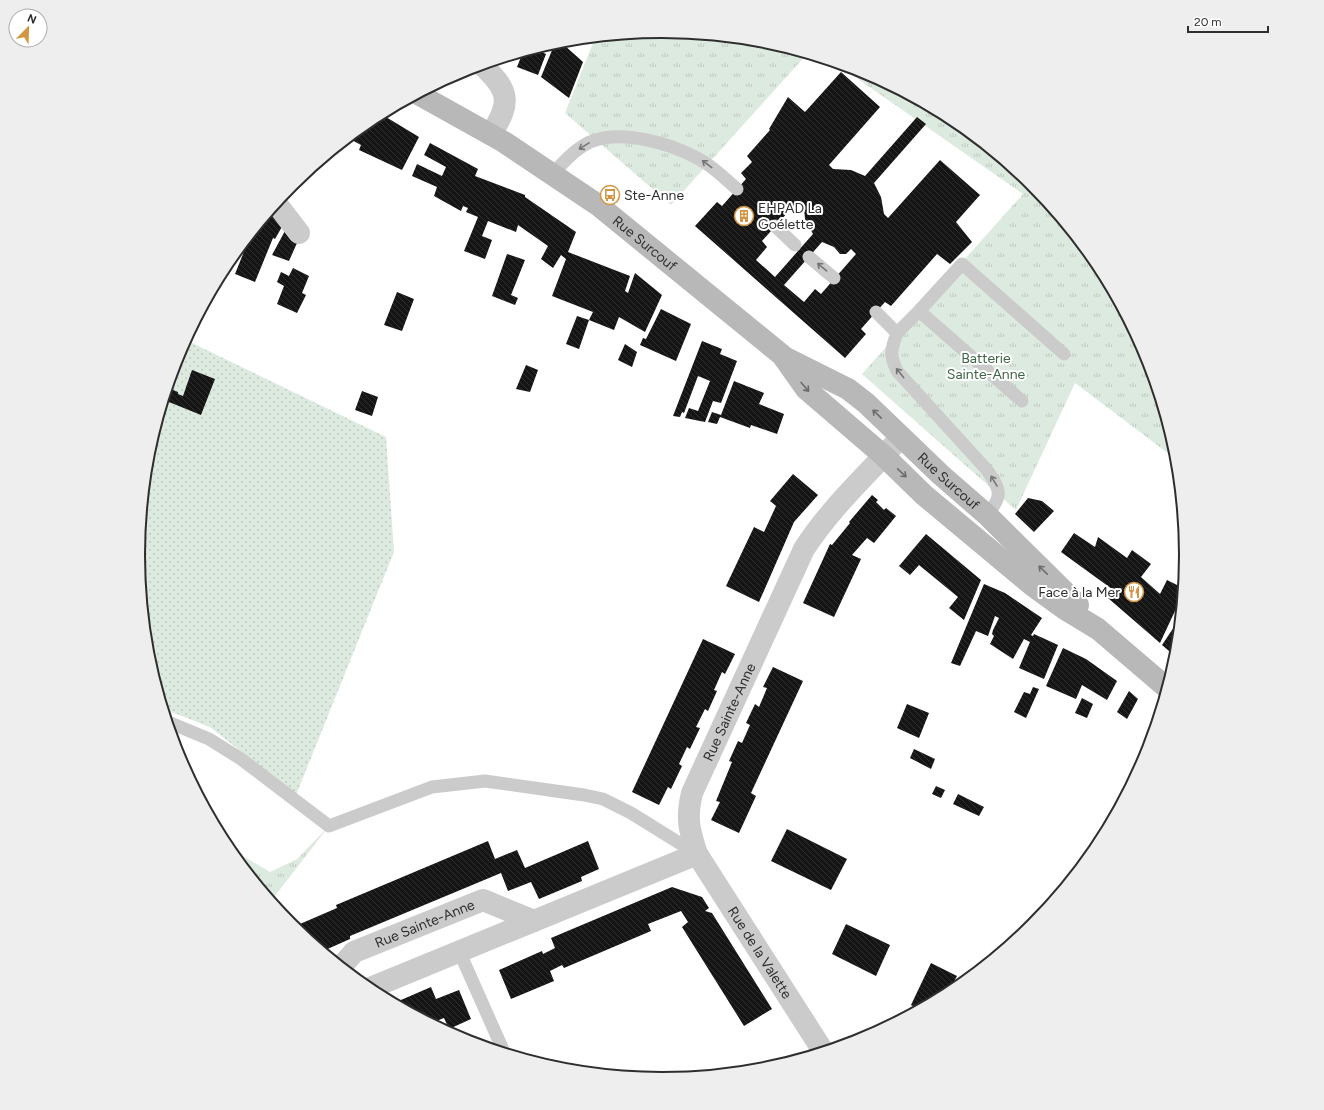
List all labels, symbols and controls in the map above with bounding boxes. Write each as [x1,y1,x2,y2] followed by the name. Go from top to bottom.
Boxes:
[8,8,48,48] north arrow
[1188,8,1268,34] scale bar
[25,12,38,27] text: N
[1194,15,1222,29] text: 20 m
[579,142,590,150] one-way arrow
[701,160,712,169] one-way arrow
[599,184,621,206] bus stop icon: Ste-Anne
[624,187,684,204] place label: Ste-Anne
[758,200,822,233] place label: EHPAD La Goélette
[733,205,755,227] building icon: EHPAD La Goélette
[609,212,681,275] street label: Rue Surcouf
[817,263,827,272] one-way arrow
[947,350,1025,383] park label: Batterie Sainte-Anne
[896,368,905,378] one-way arrow
[801,381,810,392] one-way arrow
[872,409,882,419] one-way arrow
[914,449,983,514] street label: Rue Surcouf
[897,469,907,478] one-way arrow
[990,475,998,487] one-way arrow
[1038,565,1048,575] one-way arrow
[1123,581,1145,603] restaurant icon: Face à la Mer
[1038,584,1120,601] place label: Face à la Mer
[700,660,760,764] street label: Rue Sainte-Anne
[372,896,477,952] street label: Rue Sainte-Anne
[724,904,796,1002] street label: Rue de la Valette

